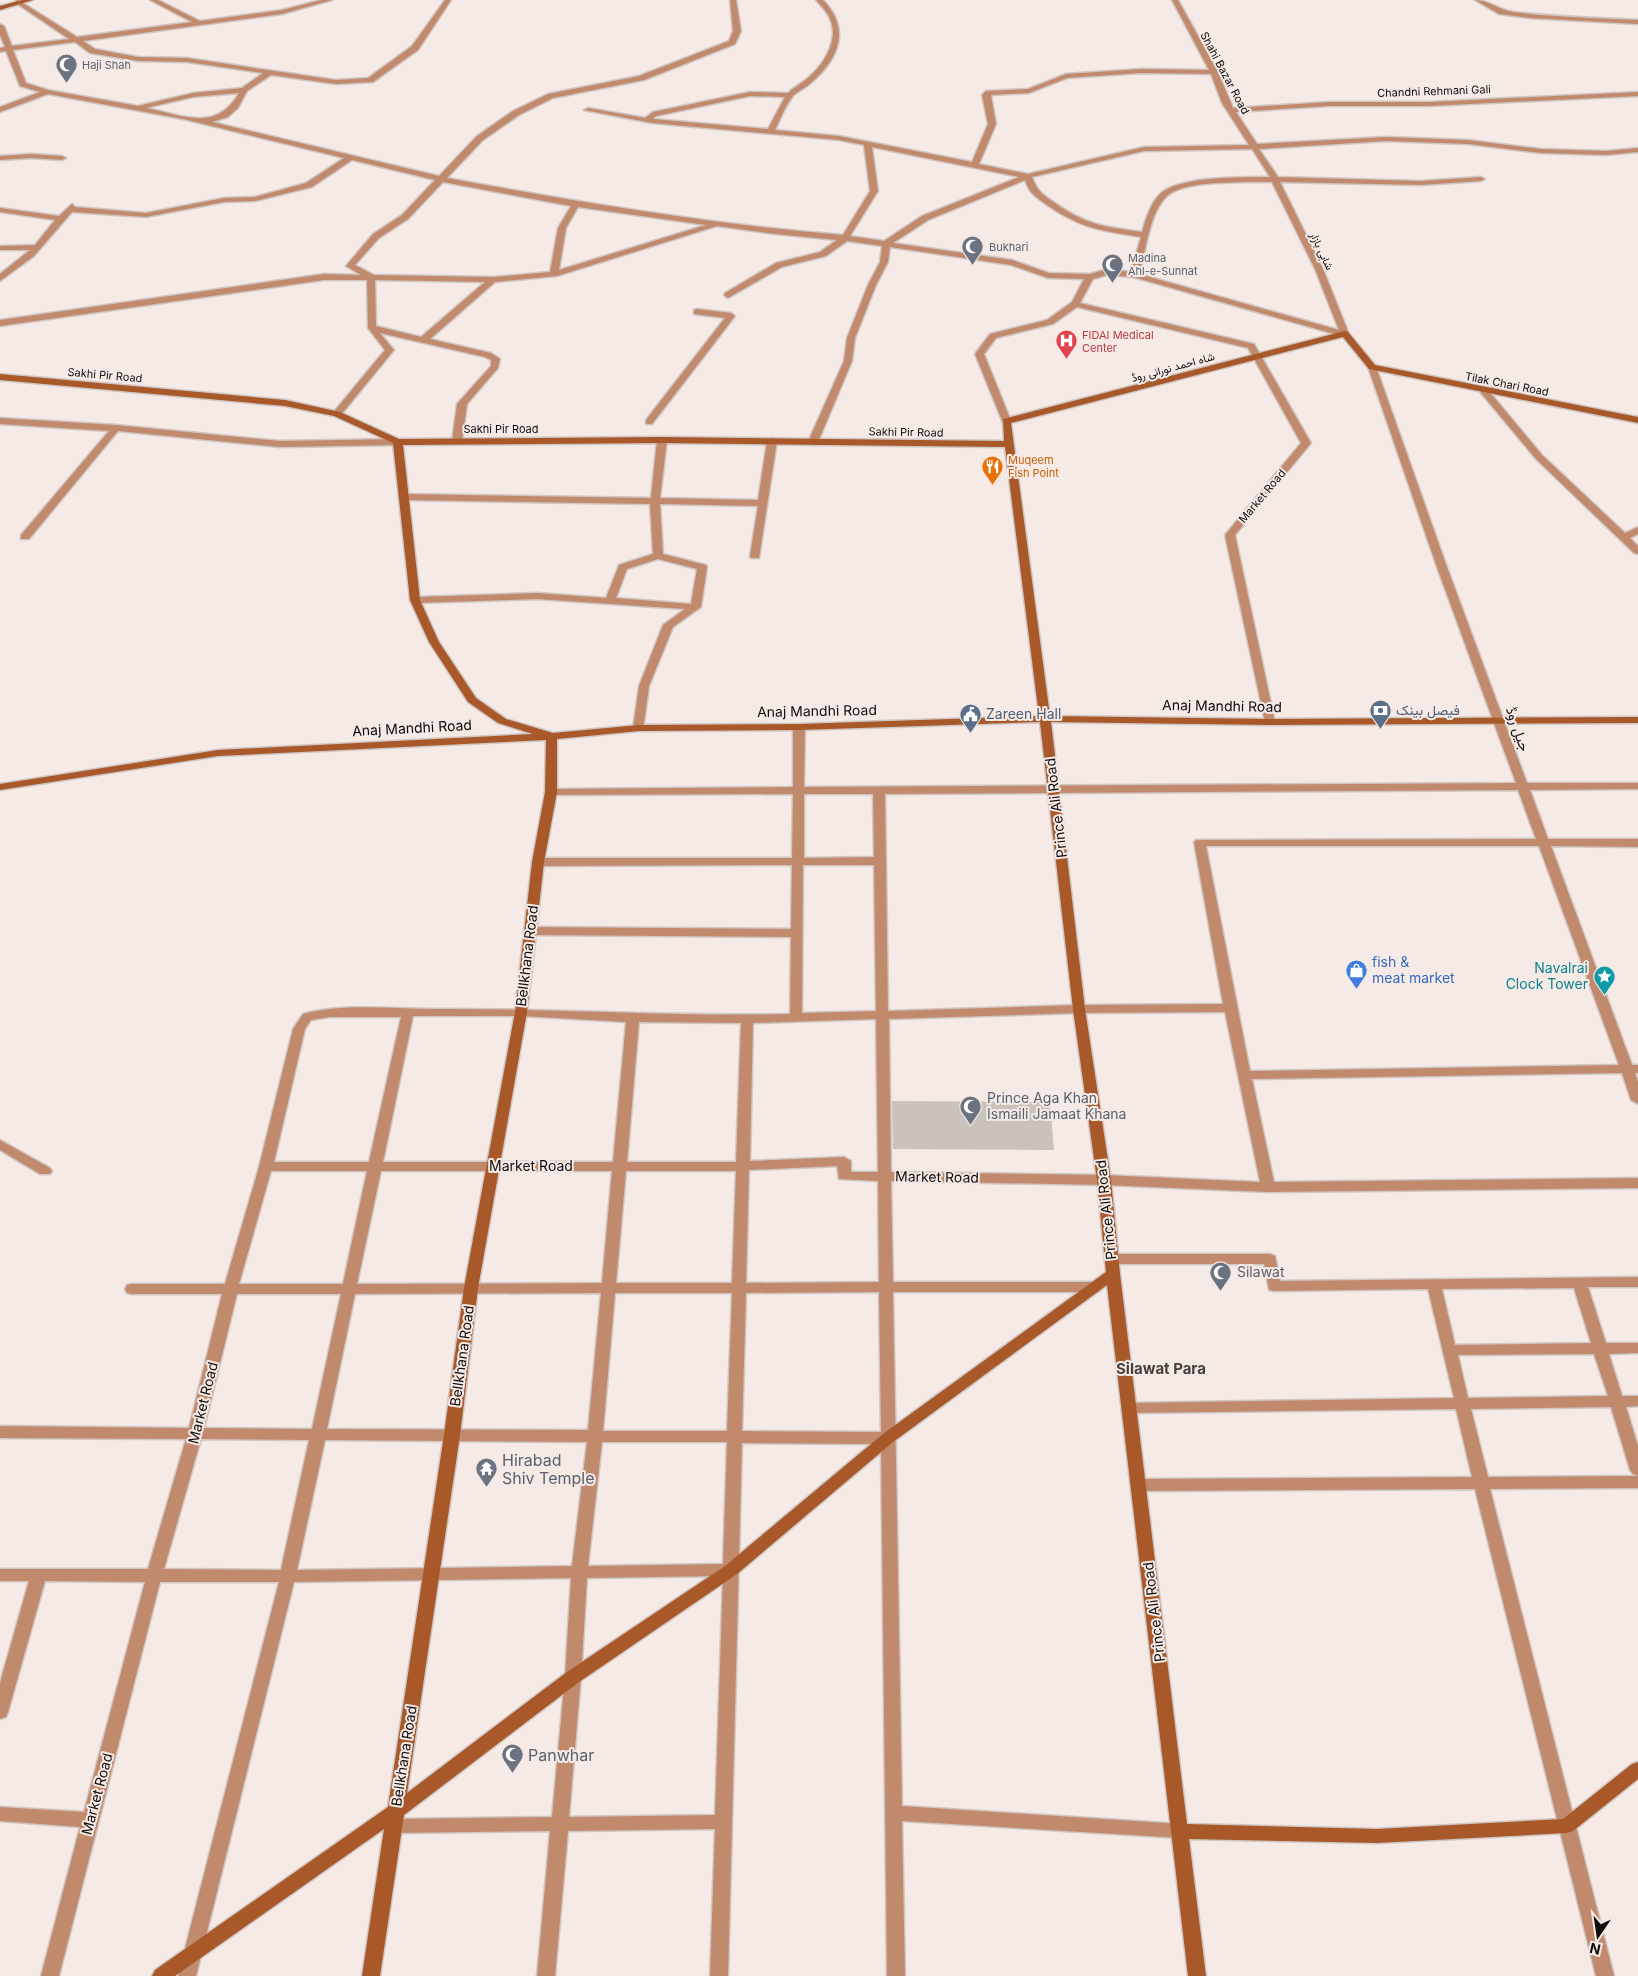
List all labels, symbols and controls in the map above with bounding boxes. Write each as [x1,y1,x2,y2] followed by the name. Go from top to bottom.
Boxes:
[1197,29,1253,117] street label: Shahi Bazar Road
[54,53,78,84] mosque icon: Haji Shah
[82,58,131,72] place label: Haji Shah
[1377,82,1491,100] street label: Chandni Rehmani Gali
[1306,229,1337,273] street label: شاہی بازار
[961,235,985,266] mosque icon: Bukhari
[989,240,1028,254] place label: Bukhari
[1128,251,1198,278] place label: Madina Ahl-e-Sunnat
[1100,252,1124,283] mosque icon: Madina Ahl-e-Sunnat
[1082,328,1154,355] place label: FIDAI Medical Center
[1054,329,1078,360] hospital icon: FIDAI Medical Center
[1130,349,1216,385] street label: شاہ احمد نورانی روڈ
[67,365,143,385] street label: Sakhi Pir Road
[1464,369,1550,399] street label: Tilak Chari Road
[464,422,539,436] street label: Sakhi Pir Road
[868,424,944,440] street label: Sakhi Pir Road
[1008,453,1059,480] place label: Muqeem Fish Point
[980,454,1004,485] restaurant icon: Muqeem Fish Point
[1235,466,1289,526] street label: Market Road
[1162,696,1282,715] street label: Anaj Mandhi Road
[1368,698,1392,729] bank icon: فیصل بینک
[757,701,877,720] street label: Anaj Mandhi Road
[1396,701,1460,719] place label: فیصل بینک
[958,702,982,733] public building icon: Zareen Hall
[1502,704,1534,754] street label: جیل روڈ
[986,705,1061,722] place label: Zareen Hall
[352,716,472,739] street label: Anaj Mandhi Road
[1041,757,1070,859] street label: Prince Ali Road
[512,904,541,1007] street label: Bellkhana Road
[1372,953,1455,986] place label: fish & meat market
[1344,958,1368,989] shop icon: fish & meat market
[1506,959,1588,992] place label: Navalrai Clock Tower
[1592,964,1616,995] place icon: Navalrai Clock Tower
[987,1089,1126,1122] place label: Prince Aga Khan Ismaili Jamaat Khana
[959,1094,983,1125] mosque icon: Prince Aga Khan Ismaili Jamaat Khana
[489,1157,573,1174] street label: Market Road
[1092,1159,1119,1261] street label: Prince Ali Road
[895,1167,979,1186] street label: Market Road
[1209,1260,1233,1291] mosque icon: Silawat
[1237,1263,1285,1280] place label: Silawat
[446,1304,477,1408] street label: Bellkhana Road
[1116,1359,1206,1378] district label: Silawat Para
[184,1360,221,1446] street label: Market Road
[502,1450,595,1488] place label: Hirabad Shiv Temple
[474,1457,498,1488] temple icon: Hirabad Shiv Temple
[1139,1561,1168,1663] street label: Prince Ali Road
[387,1704,420,1808] street label: Bellkhana Road
[500,1743,524,1774] mosque icon: Panwhar
[528,1745,594,1765] place label: Panwhar
[77,1751,116,1837] street label: Market Road
[1573,1911,1623,1961] north arrow
[1588,1940,1602,1959] text: N

